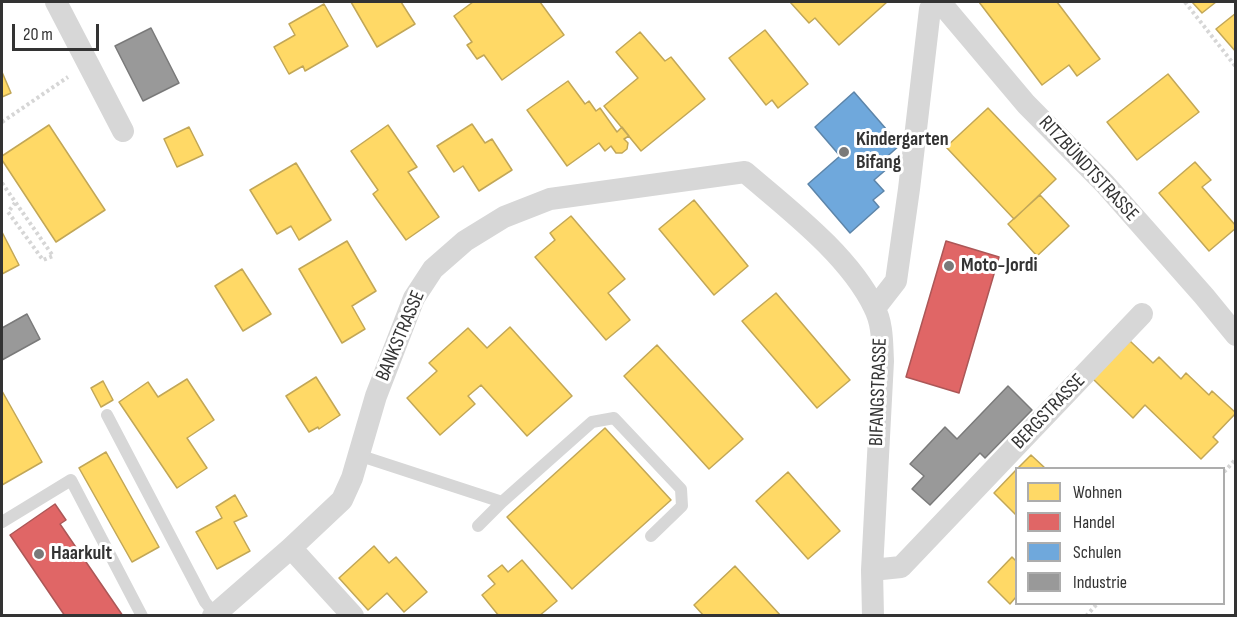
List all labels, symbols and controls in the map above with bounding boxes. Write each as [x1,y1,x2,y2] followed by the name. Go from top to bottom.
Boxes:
[15,12,102,50] scale bar
[23,24,53,45] text: 20 m
[1033,111,1143,227] street label: RITZBÜNDTSTRASSE
[856,128,949,175] place label: Kindergarten Bifang
[837,145,851,159] marker: Kindergarten Bifang
[961,254,1038,278] place label: Moto-Jordi
[942,259,956,273] marker: Moto-Jordi
[371,287,431,385] street label: BANKSTRASSE
[865,337,893,447] street label: BIFANGSTRASSE
[1007,369,1091,455] street label: BERGSTRASSE
[1015,467,1225,605] legend
[1073,482,1122,503] text: Wohnen
[1073,512,1115,533] text: Handel
[51,542,112,566] place label: Haarkult
[1073,542,1121,563] text: Schulen
[32,547,46,561] marker: Haarkult
[1073,572,1127,593] text: Industrie

